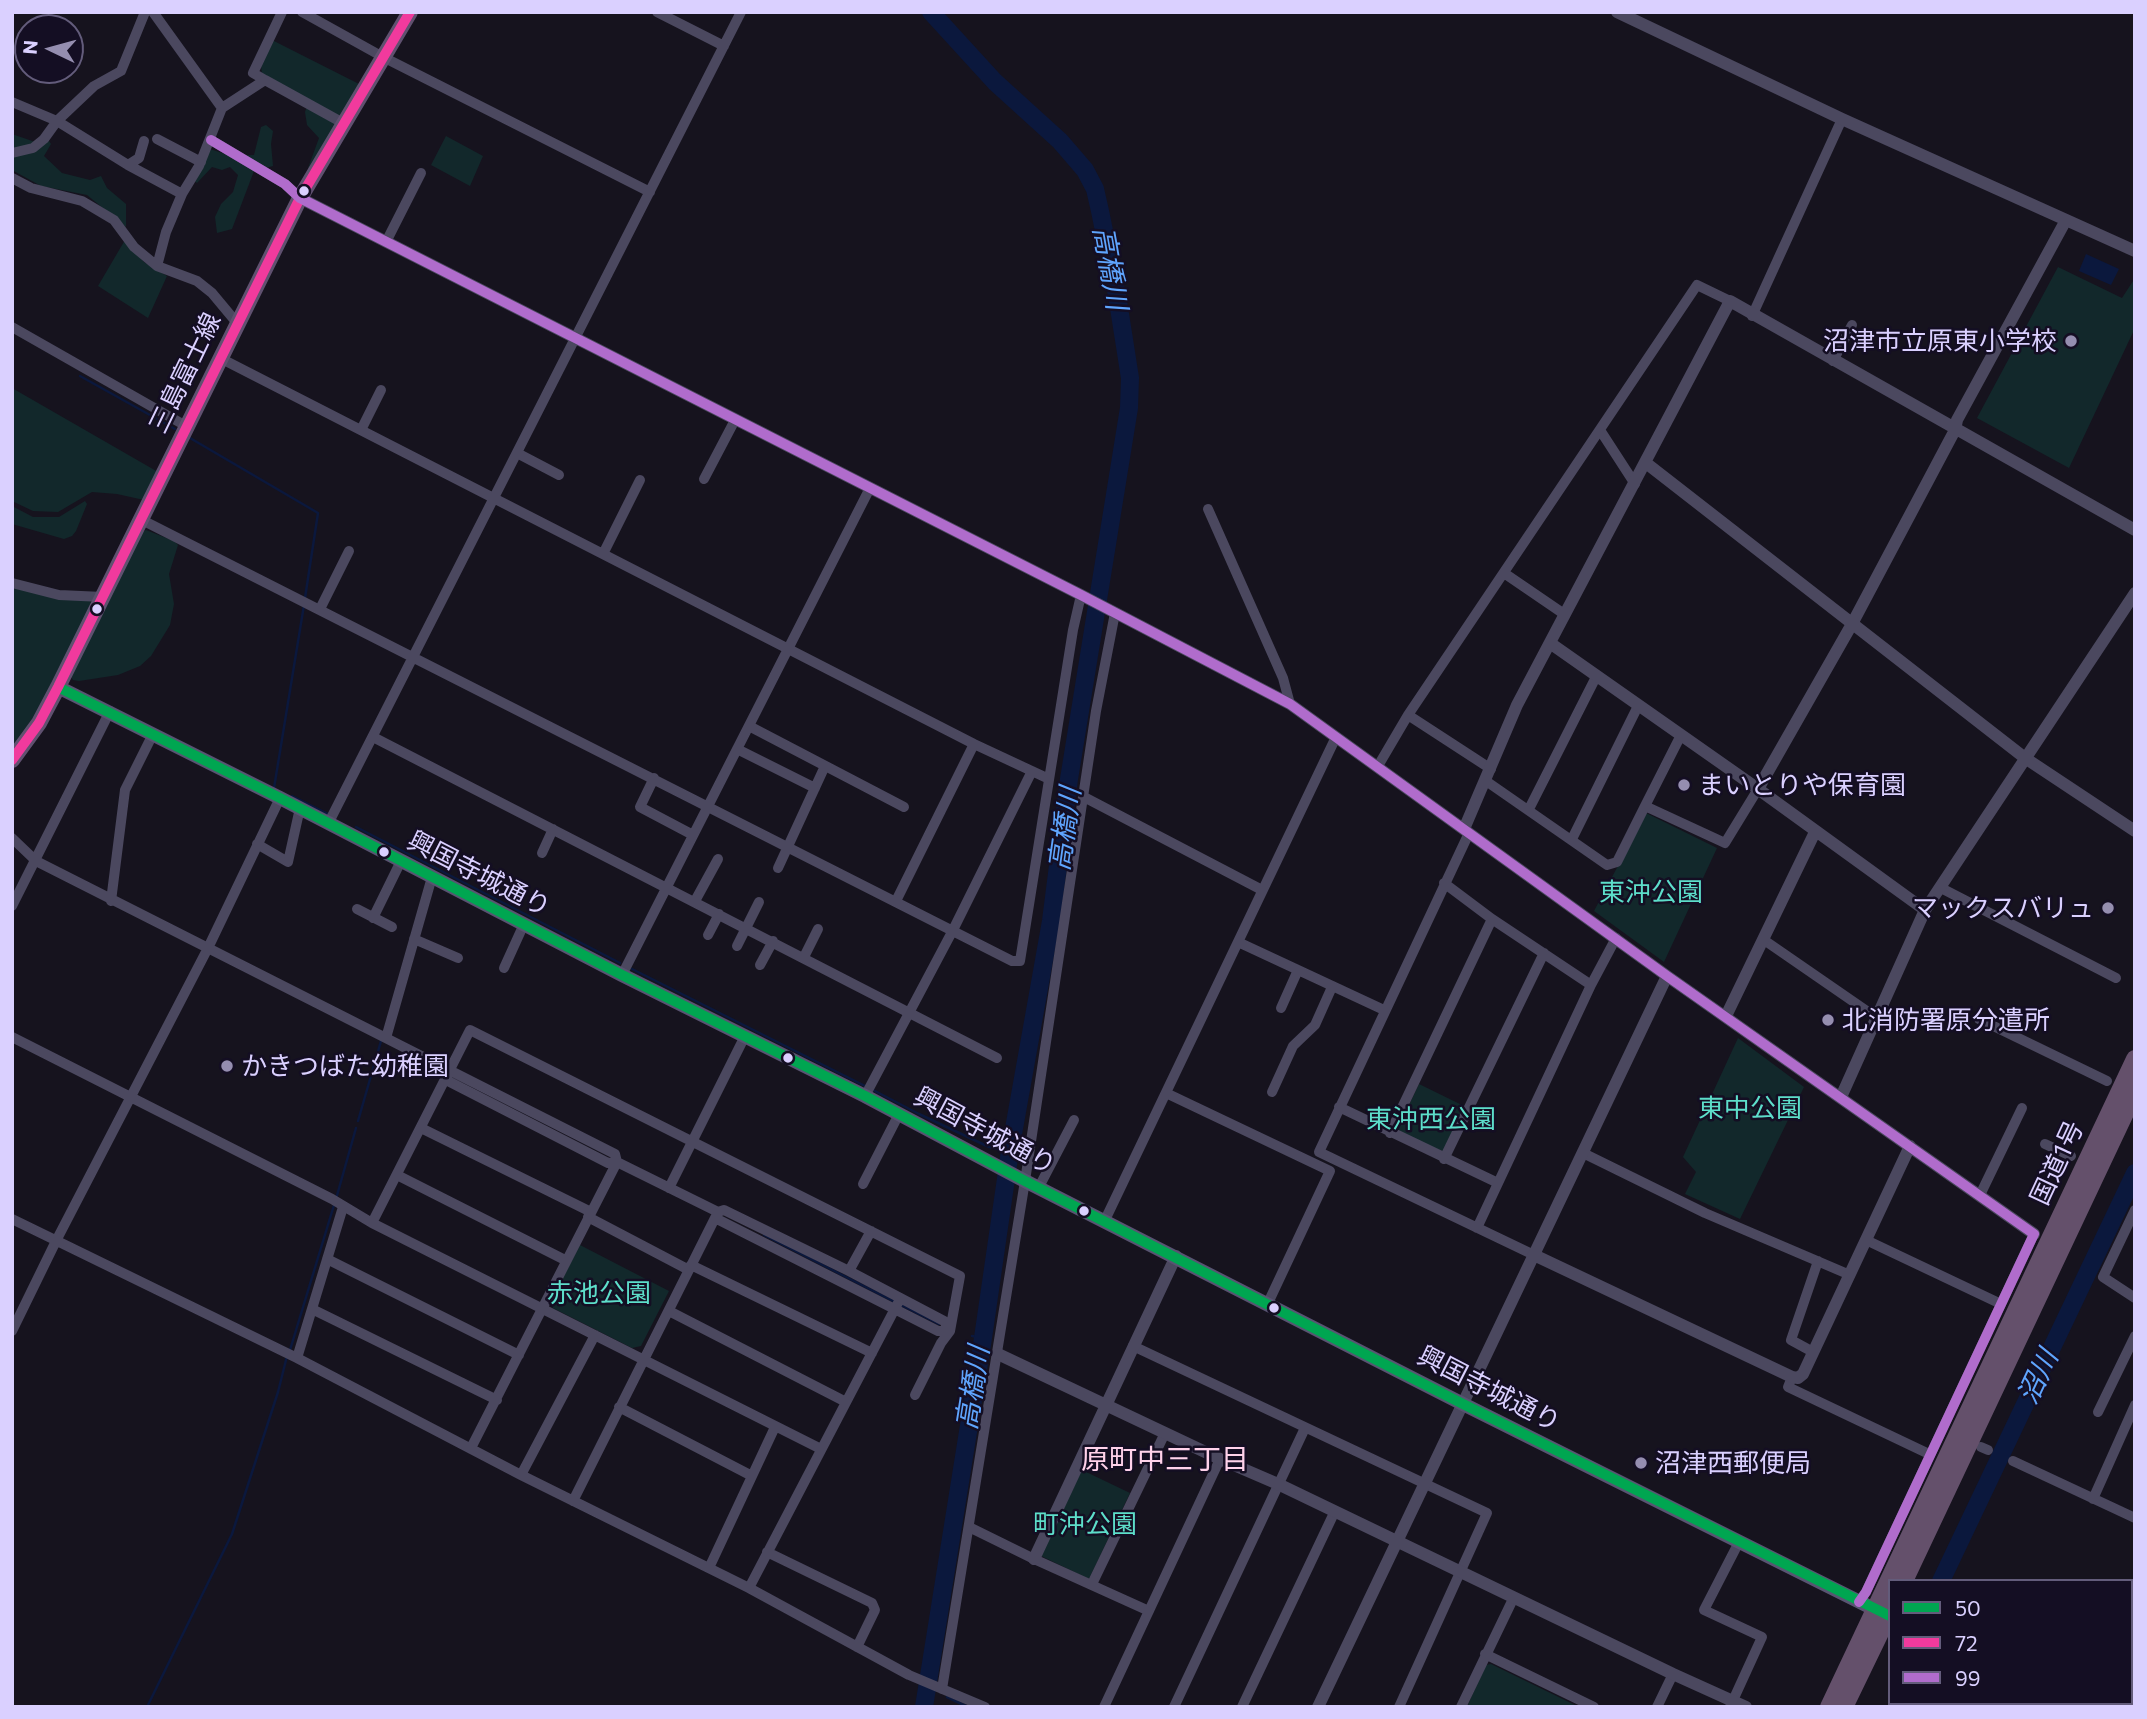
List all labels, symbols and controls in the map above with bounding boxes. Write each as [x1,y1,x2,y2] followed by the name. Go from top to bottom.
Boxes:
[14,14,84,84] north arrow
[17,39,42,55] text: N
[297,184,311,198] unlabelled marker
[1086,224,1134,312] water label: 高橋川
[142,308,228,438] street label: 三島富士線
[1823,325,2057,357] place label: 沼津市立原東小学校
[2063,333,2079,349] marker: 沼津市立原東小学校
[90,602,104,616] unlabelled marker
[1698,769,1906,801] place label: まいとりや保育園
[1676,777,1692,793] marker: まいとりや保育園
[1043,785,1087,873] water label: 高橋川
[402,825,556,923] street label: 興国寺城通り
[377,845,391,859] unlabelled marker
[1599,876,1703,908] park label: 東沖公園
[1912,892,2094,924] place label: マックスバリュ
[2100,900,2116,916] marker: マックスバリュ
[1842,1004,2050,1036] place label: 北消防署原分遣所
[1820,1012,1836,1028] marker: 北消防署原分遣所
[241,1050,449,1082] place label: かきつばた幼稚園
[781,1051,795,1065] unlabelled marker
[219,1058,235,1074] marker: かきつばた幼稚園
[909,1081,1061,1181] street label: 興国寺城通り
[1698,1092,1802,1124] park label: 東中公園
[1366,1103,1496,1135] park label: 東沖西公園
[2024,1116,2090,1210] street label: 国道1号
[1077,1204,1091,1218] unlabelled marker
[547,1277,651,1309] park label: 赤池公園
[1267,1301,1281,1315] unlabelled marker
[1412,1340,1566,1438] street label: 興国寺城通り
[950,1344,996,1432] water label: 高橋川
[2011,1345,2065,1409] water label: 沼川
[1081,1443,1249,1477] district label: 原町中三丁目
[1655,1447,1811,1479] place label: 沼津西郵便局
[1633,1455,1649,1471] marker: 沼津西郵便局
[1033,1508,1137,1540] park label: 町沖公園
[1888,1579,2133,1705] legend
[1955,1595,1981,1620] text: 50
[1955,1630,1978,1655] text: 72
[1955,1665,1981,1690] text: 99

